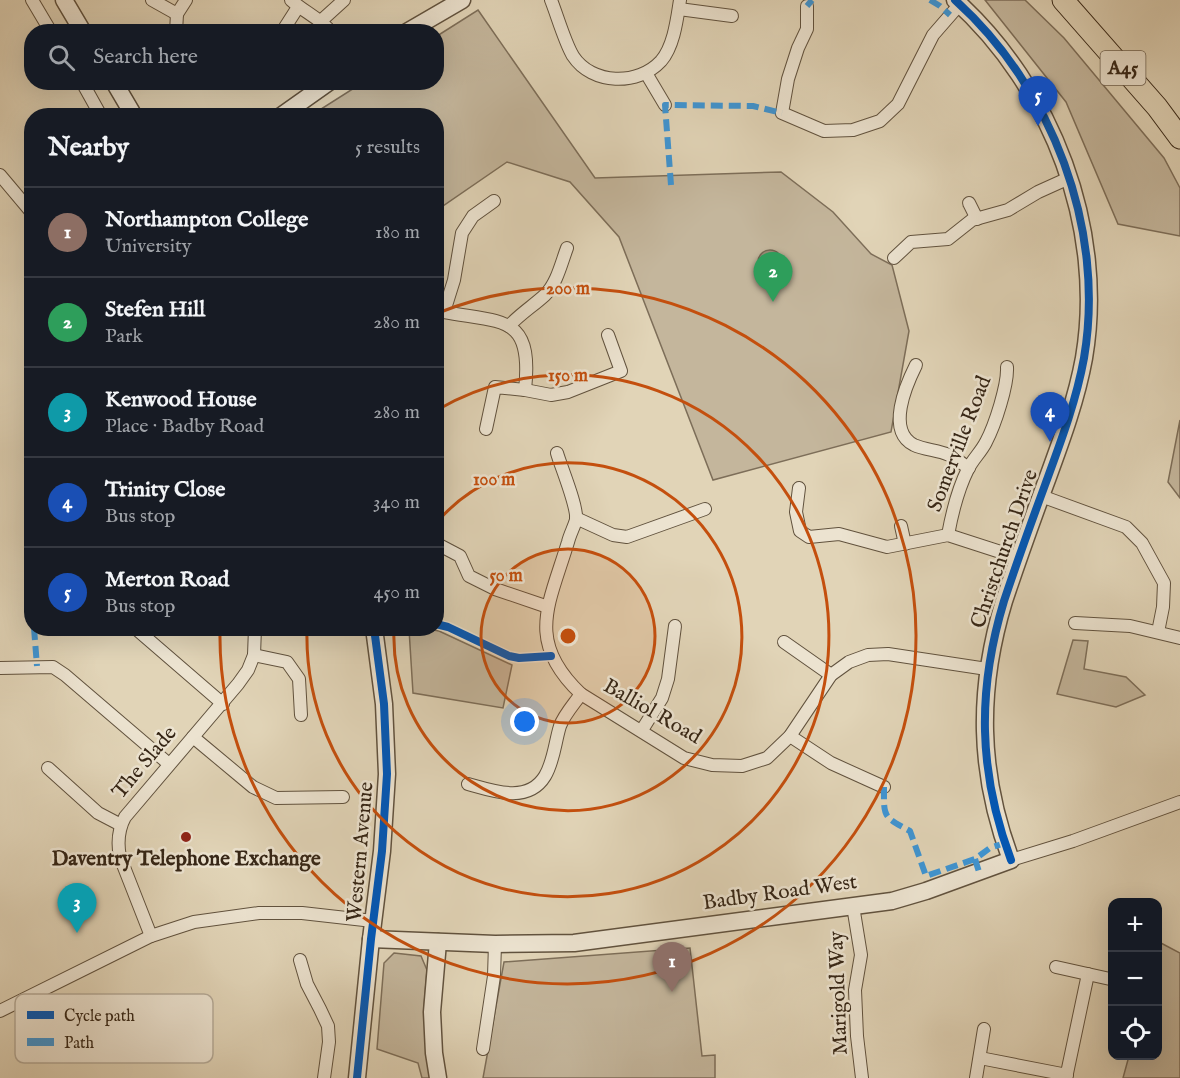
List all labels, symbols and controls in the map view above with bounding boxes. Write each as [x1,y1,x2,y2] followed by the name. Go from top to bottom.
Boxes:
[24,24,444,90] search box
[45,41,78,74] icon: search
[93,43,198,71] text: Search here
[1100,51,1146,85] road number: A45
[1018,76,1058,126] pin: 5
[48,131,129,164] text: Nearby
[355,135,420,160] text: 5 results
[105,206,308,234] text: Northampton College
[64,220,71,245] text: 1
[375,220,420,245] text: 180 m
[105,234,192,259] text: University
[754,252,792,302] pin: 2
[546,278,590,301] text: 200 m
[105,296,205,324] text: Stefen Hill
[63,310,72,335] text: 2
[373,310,420,335] text: 280 m
[105,324,143,349] text: Park
[548,365,588,388] text: 150 m
[922,371,999,516] street label: Somerville Road
[105,386,257,414] text: Kenwood House
[1030,392,1070,442] pin: 4
[64,400,71,425] text: 3
[373,400,420,425] text: 280 m
[105,414,264,439] text: Place · Badby Road
[965,466,1045,632] street label: Christchurch Drive
[473,469,515,492] text: 100 m
[105,476,225,504] text: Trinity Close
[63,490,72,515] text: 4
[373,490,420,515] text: 340 m
[105,504,175,529] text: Bus stop
[489,565,523,588] text: 50 m
[105,566,229,594] text: Merton Road
[64,580,71,605] text: 5
[373,580,420,605] text: 450 m
[105,594,175,619] text: Bus stop
[558,626,578,646] centre of rings
[598,673,707,751] street label: Balliol Road
[510,707,539,736] your location
[107,721,184,805] street label: The Slade
[341,780,381,923] street label: Western Avenue
[179,830,193,844] marker: Daventry Telephone Exchange
[51,846,321,873] place label: Daventry Telephone Exchange
[701,869,859,917] street label: Badby Road West
[58,884,97,933] pin: 3
[1108,898,1162,1060] map controls
[1108,898,1162,952] button: +
[823,930,855,1055] street label: Marigold Way
[652,942,692,992] pin: 1
[1108,952,1162,1006] button: −
[15,994,213,1063] legend
[1108,1006,1162,1060] button: locate
[64,1007,135,1027] text: Cycle path
[64,1034,95,1054] text: Path

